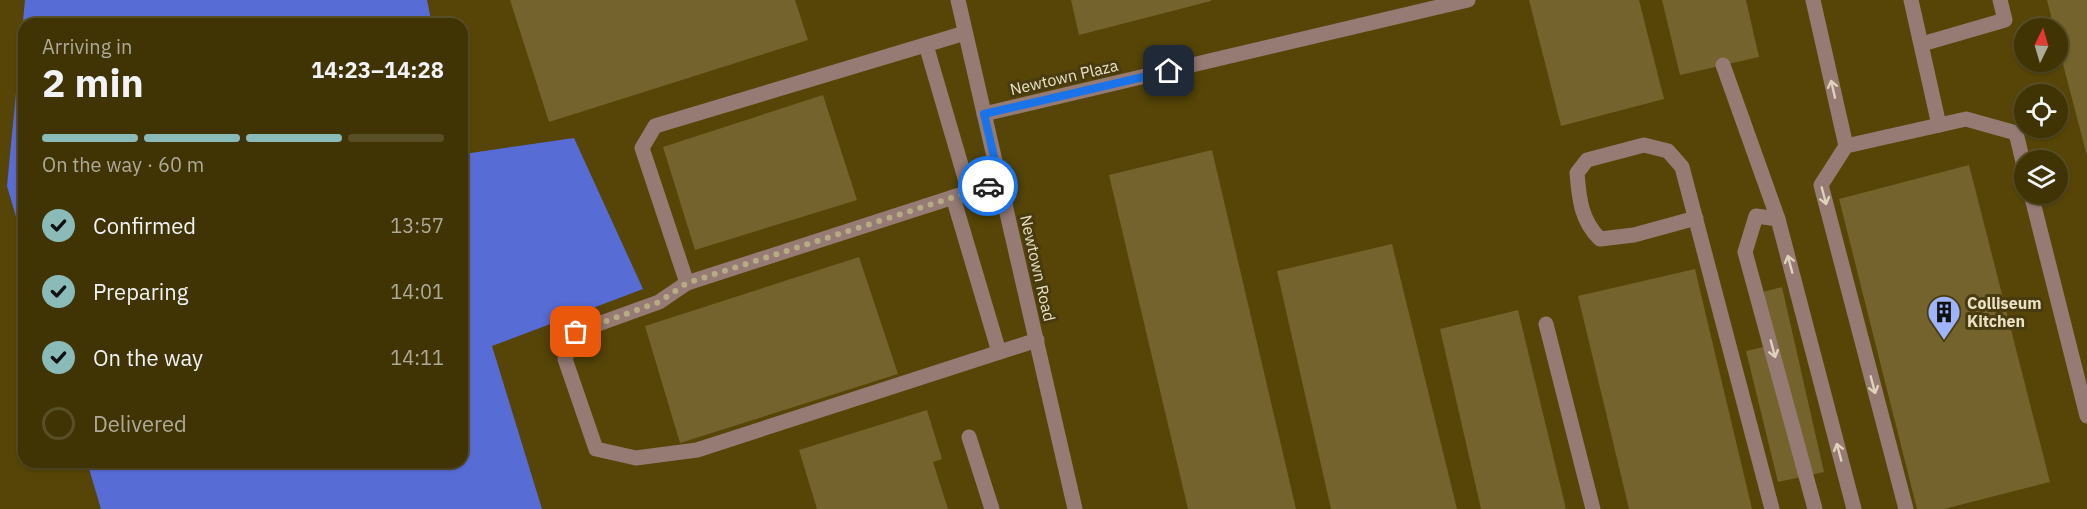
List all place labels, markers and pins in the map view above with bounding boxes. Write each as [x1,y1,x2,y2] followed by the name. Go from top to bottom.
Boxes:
[1143,45,1194,96] pin
[1967,293,2041,331] place label: Colliseum Kitchen
[1926,294,1962,341] building icon: Colliseum Kitchen
[550,306,601,357] pin

